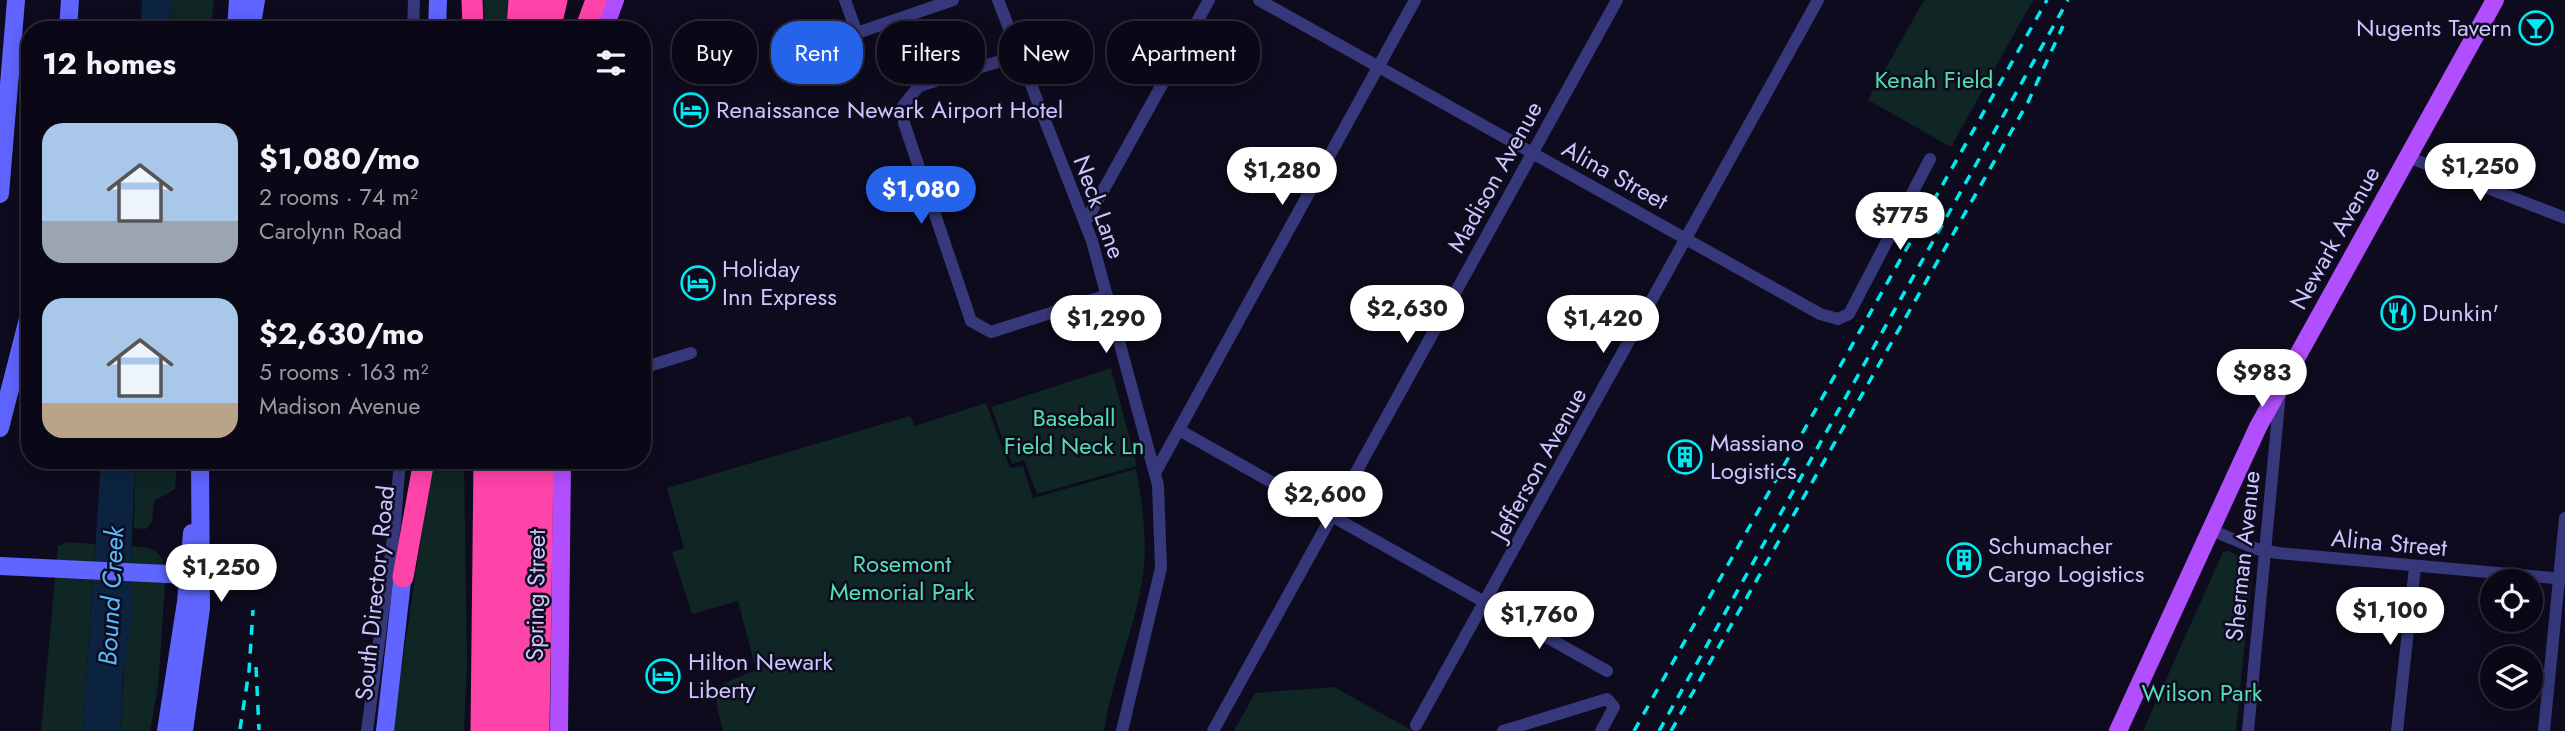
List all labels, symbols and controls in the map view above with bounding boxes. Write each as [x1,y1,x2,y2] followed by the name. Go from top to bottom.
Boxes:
[2517,9,2555,47] bar icon: Nugents Tavern
[2356,10,2512,45] place label: Nugents Tavern
[672,21,757,84] chip: Buy
[771,21,863,84] chip: Rent
[877,21,985,84] chip: Filters
[999,21,1093,84] chip: New
[1107,21,1260,84] chip: Apartment
[42,42,176,85] text: 12 homes
[592,44,630,82] icon: filters
[1875,62,1993,97] park label: Kenah Field
[672,91,710,129] hotel icon: Renaissance Newark Airport Hotel
[716,92,1063,127] place label: Renaissance Newark Airport Hotel
[1438,95,1551,259] street label: Madison Avenue
[1556,131,1675,218] street label: Alina Street
[259,137,420,180] text: $1,080/mo
[2423,144,2537,203] pin: $1,250
[1225,148,1339,207] pin: $1,280
[2441,149,2519,183] text: $1,250
[1065,150,1134,263] street label: Neck Lane
[98,151,182,235] icon: home
[1243,153,1321,187] text: $1,280
[2281,160,2388,316] street label: Newark Avenue
[864,166,978,226] pin: $1,080
[882,172,960,206] text: $1,080
[259,180,418,214] text: 2 rooms · 74 m²
[1859,192,1941,252] pin: $775
[1872,198,1928,232] text: $775
[259,214,402,248] text: Carolynn Road
[722,251,837,314] place label: Holiday Inn Express
[679,264,717,302] hotel icon: Holiday Inn Express
[1350,286,1464,345] pin: $2,630
[1366,291,1448,325] text: $2,630
[2379,294,2417,332] restaurant icon: Dunkin'
[2422,295,2499,330] place label: Dunkin'
[1049,296,1163,355] pin: $1,290
[1546,296,1660,355] pin: $1,420
[1066,301,1146,335] text: $1,290
[1563,301,1643,335] text: $1,420
[259,312,424,355] text: $2,630/mo
[98,326,182,410] icon: home
[2221,350,2303,409] pin: $983
[259,355,428,389] text: 5 rooms · 163 m²
[2233,355,2291,389] text: $983
[1481,381,1595,549] street label: Jefferson Avenue
[259,389,420,423] text: Madison Avenue
[1004,400,1144,463] park label: Baseball Field Neck Ln
[1710,425,1804,488] place label: Massiano Logistics
[1666,438,1704,476] building icon: Massiano Logistics
[2216,469,2269,643] street label: Sherman Avenue
[1268,472,1382,531] pin: $2,600
[1284,477,1366,511] text: $2,600
[346,484,403,702] street label: South Directory Road
[2330,520,2449,565] street label: Alina Street
[88,524,134,667] water label: Bound Creek
[517,528,554,661] street label: Spring Street
[1988,528,2144,591] place label: Schumacher Cargo Logistics
[1945,541,1983,579] building icon: Schumacher Cargo Logistics
[164,544,278,604] pin: $1,250
[829,546,975,609] park label: Rosemont Memorial Park
[182,550,260,584] text: $1,250
[2480,569,2543,709] map controls
[2480,569,2543,632] button: locate
[2333,588,2447,647] pin: $1,100
[1482,592,1596,651] pin: $1,760
[2352,593,2428,627] text: $1,100
[1500,597,1578,631] text: $1,760
[688,644,833,707] place label: Hilton Newark Liberty
[2480,646,2543,709] button: layers
[644,657,682,695] hotel icon: Hilton Newark Liberty
[2142,675,2263,710] park label: Wilson Park

